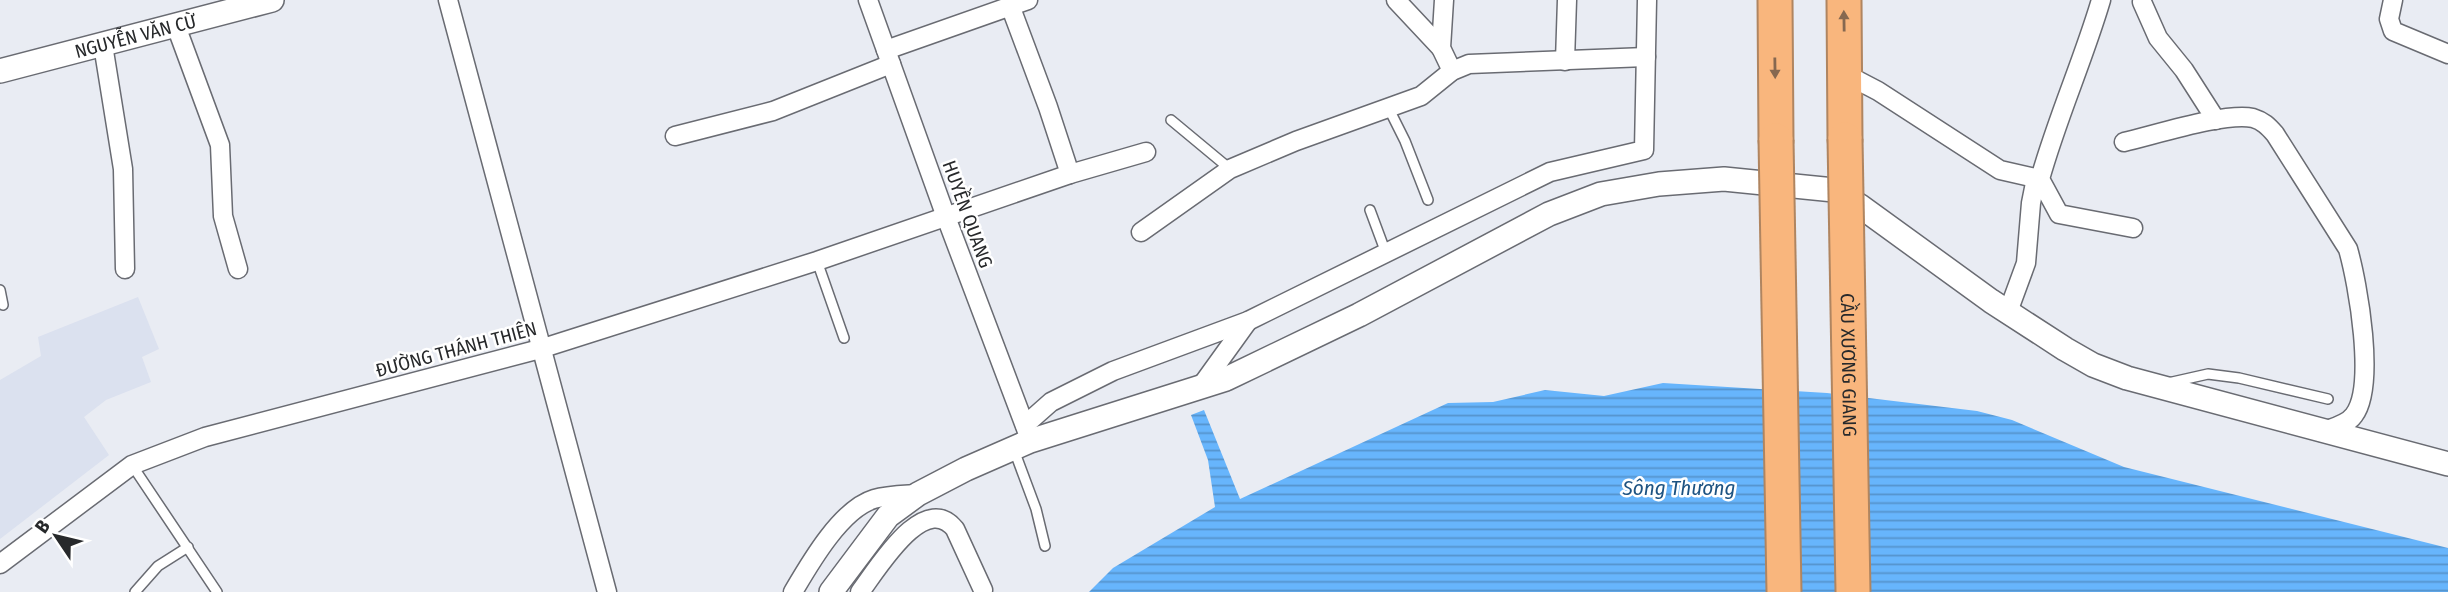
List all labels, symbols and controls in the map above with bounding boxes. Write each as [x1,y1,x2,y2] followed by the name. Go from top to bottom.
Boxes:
[72,9,199,63] street label: NGUYỄN VĂN CỪ
[1838,10,1850,32] one-way arrow
[1770,57,1781,79] one-way arrow
[938,157,999,271] street label: HUYỀN QUANG
[1836,293,1861,437] street label: CẦU XƯƠNG GIANG
[373,317,539,382] street label: ĐƯỜNG THÁNH THIÊN
[1621,475,1736,501] water label: Sông Thương
[21,501,91,571] north arrow
[30,515,55,537] text: B

